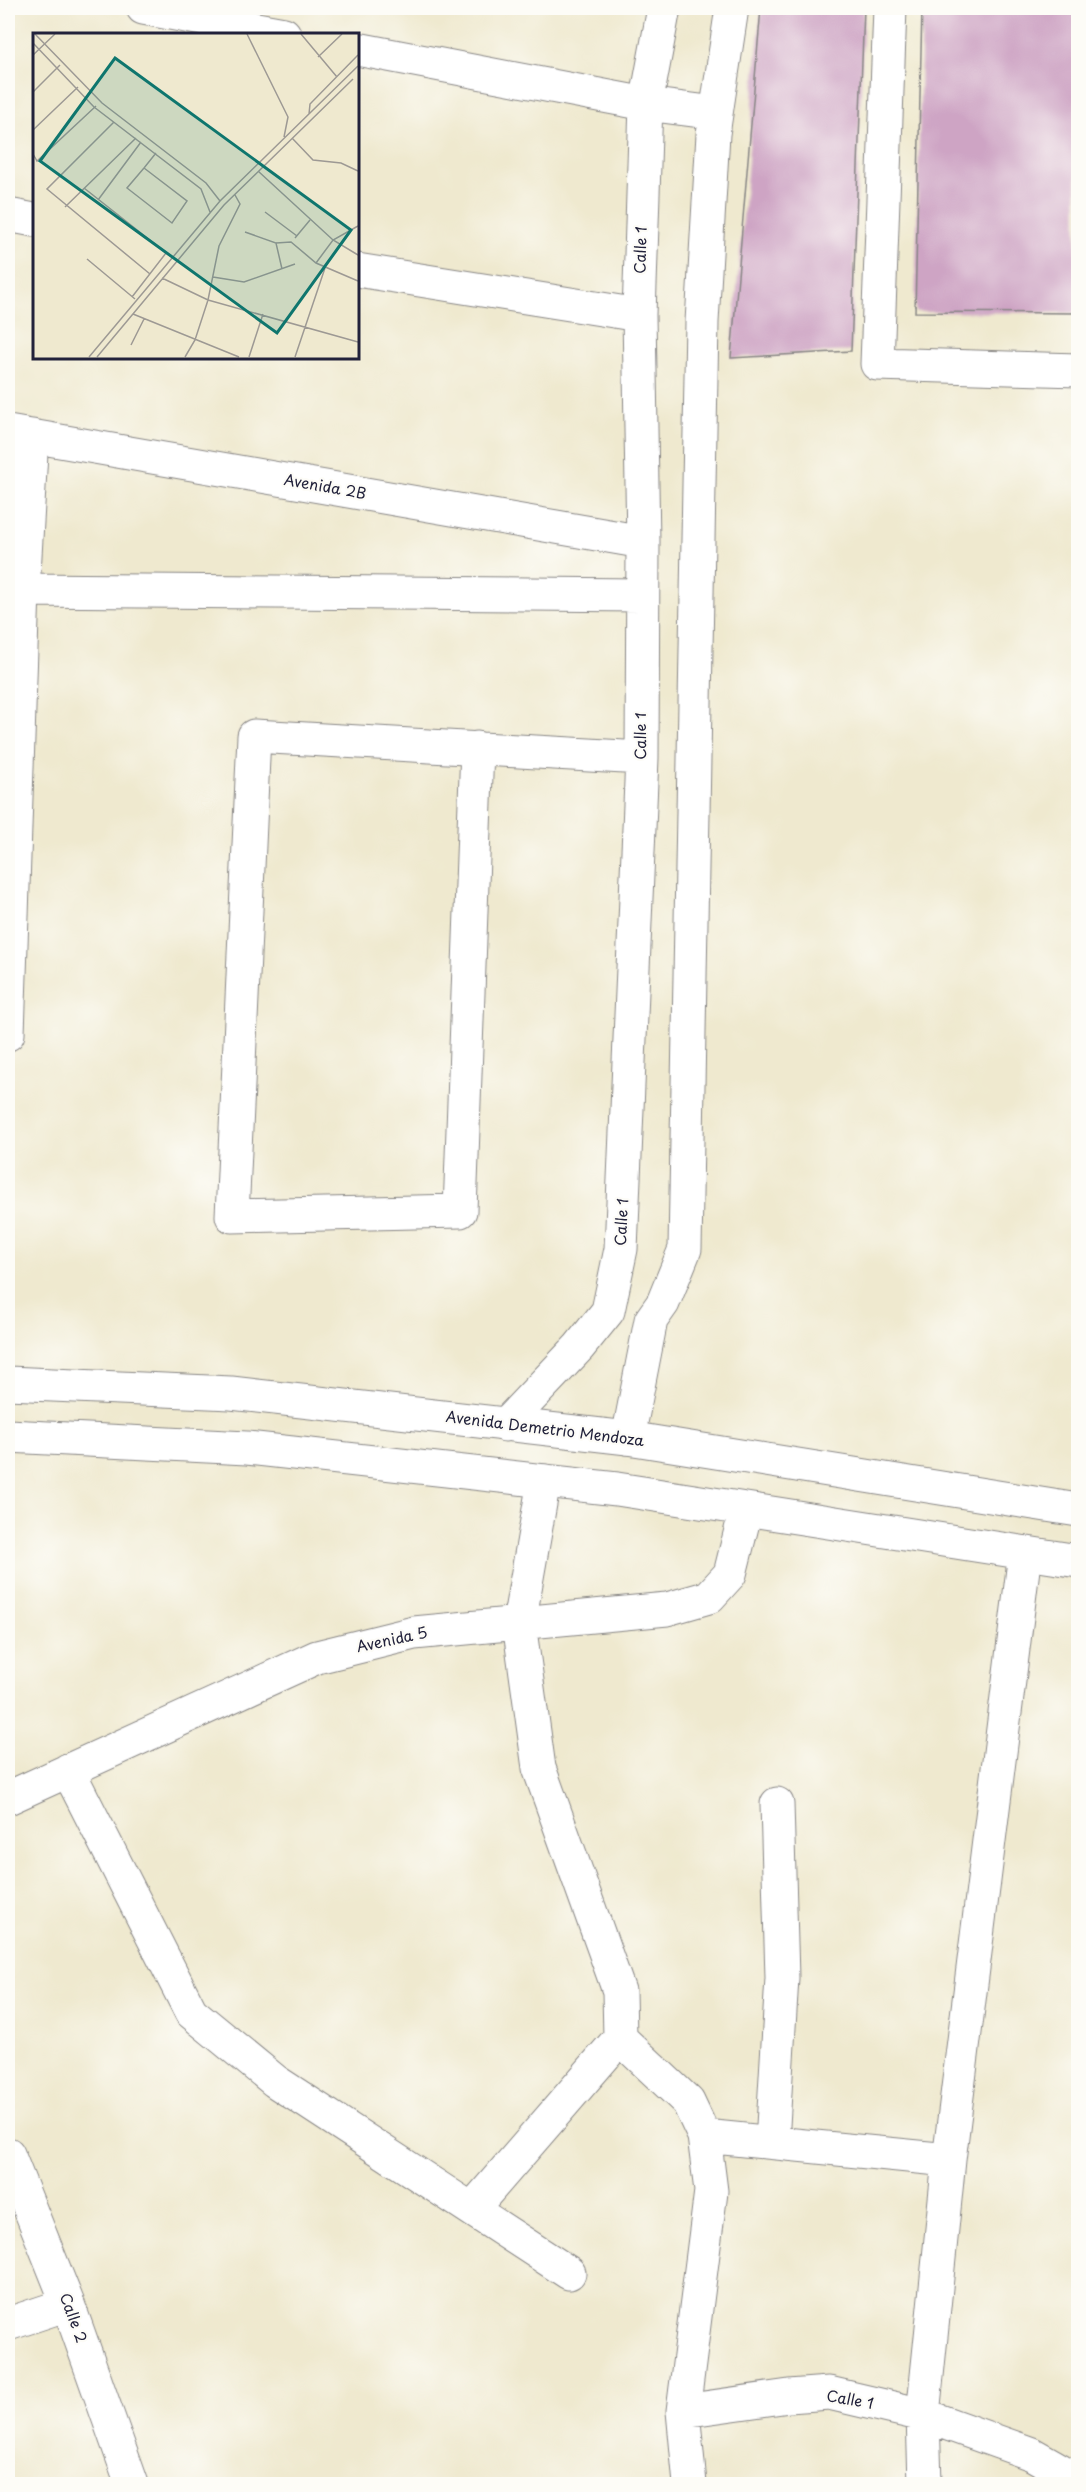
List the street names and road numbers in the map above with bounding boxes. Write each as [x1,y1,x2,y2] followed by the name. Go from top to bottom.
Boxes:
[627,226,652,274] street label: Calle 1
[282,467,368,504] street label: Avenida 2B
[628,712,651,760] street label: Calle 1
[608,1198,633,1246] street label: Calle 1
[445,1404,646,1451] street label: Avenida Demetrio Mendoza
[354,1620,429,1657] street label: Avenida 5
[55,2289,94,2346] street label: Calle 2
[825,2383,876,2414] street label: Calle 1

